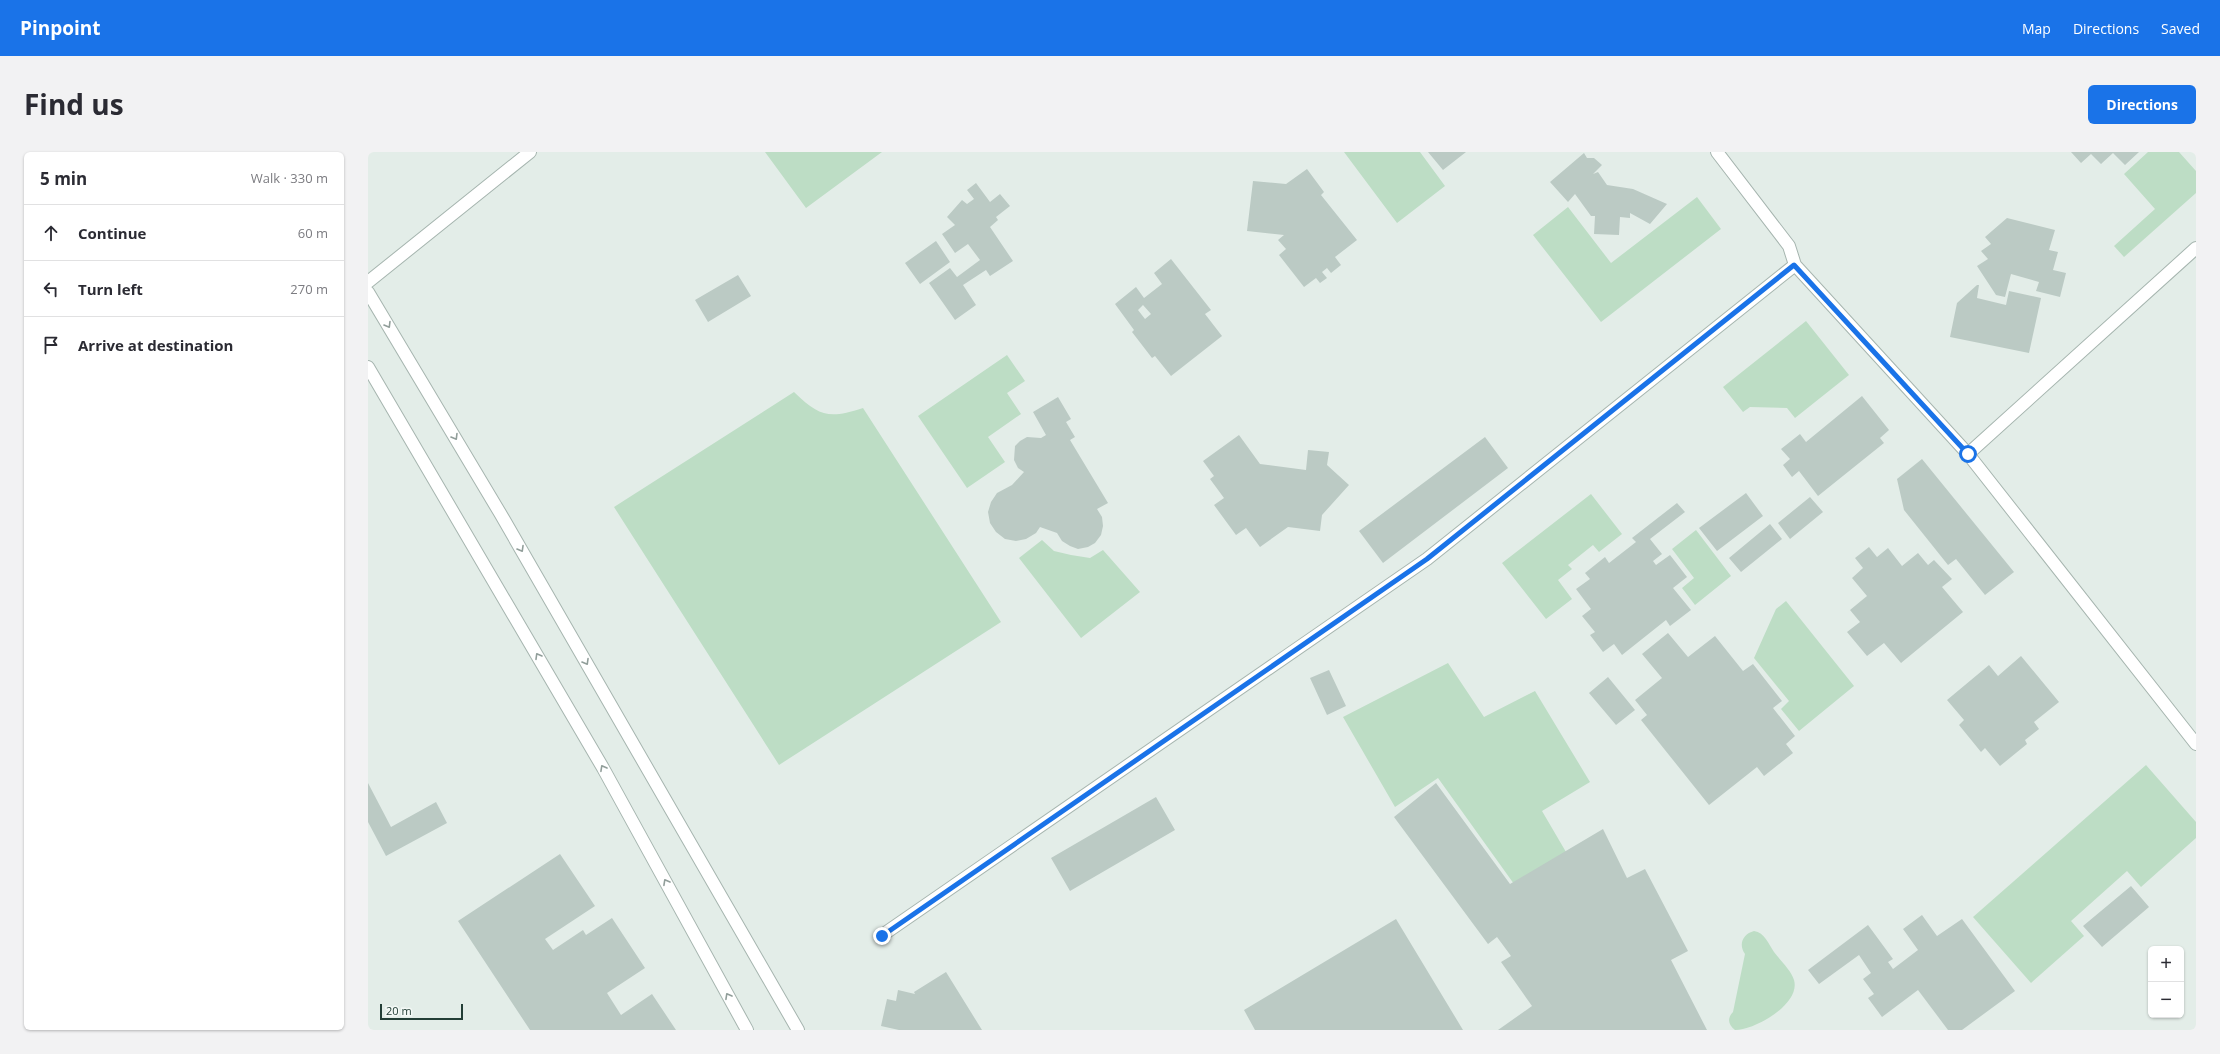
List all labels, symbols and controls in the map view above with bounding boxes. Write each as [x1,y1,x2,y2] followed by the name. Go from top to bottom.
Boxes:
[20,15,101,41] text: Pinpoint
[2022,19,2051,38] text: Map
[2073,19,2139,38] text: Directions
[2161,19,2200,38] text: Saved
[24,85,124,123] text: Find us
[2088,85,2196,124] button: Directions
[40,167,87,190] text: 5 min
[251,169,328,187] text: Walk · 330 m
[40,222,62,244] icon: ahead
[78,223,146,243] text: Continue
[298,224,328,242] text: 60 m
[40,278,62,300] icon: left
[78,279,143,299] text: Turn left
[290,280,328,298] text: 270 m
[383,321,391,328] one-way arrow
[40,334,62,356] icon: arrive
[78,335,233,355] text: Arrive at destination
[450,433,457,440] one-way arrow
[1959,445,1977,463] route start
[516,545,523,552] one-way arrow
[535,652,542,660] one-way arrow
[581,658,588,665] one-way arrow
[601,765,608,772] one-way arrow
[663,879,670,886] one-way arrow
[873,927,891,945] route end
[2148,946,2184,1018] map controls
[2148,946,2184,982] button: +
[2148,982,2184,1018] button: −
[726,993,733,1000] one-way arrow
[380,1002,463,1021] scale bar
[386,1003,412,1018] text: 20 m

